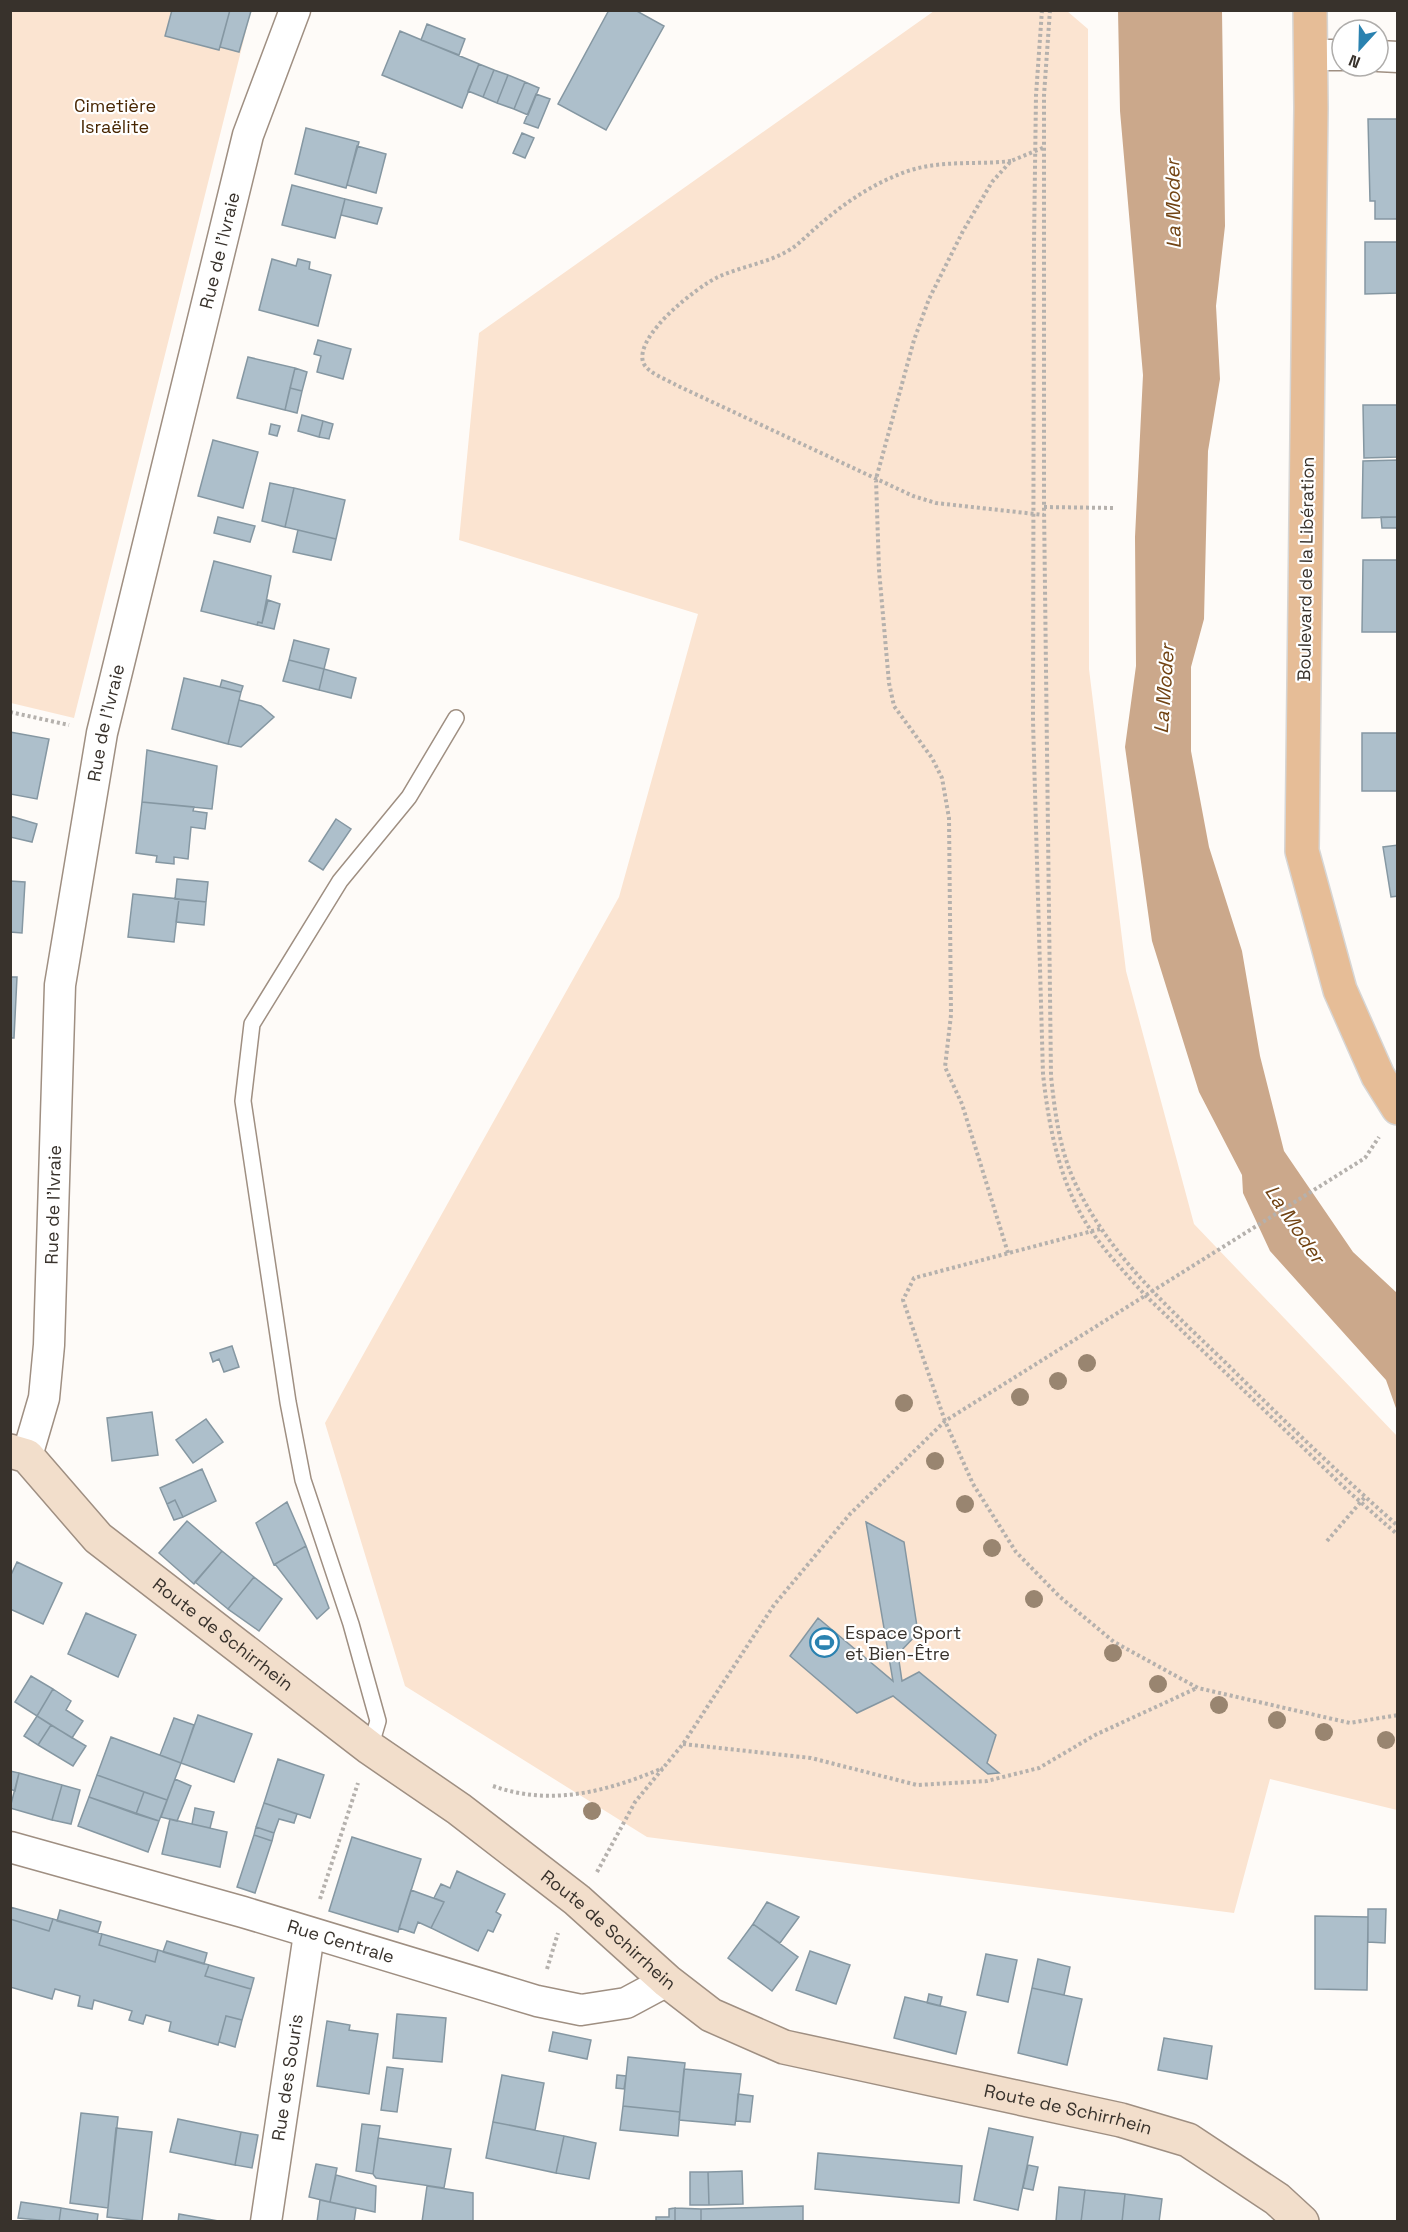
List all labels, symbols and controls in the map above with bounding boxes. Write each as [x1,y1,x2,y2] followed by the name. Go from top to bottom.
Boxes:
[1330,18,1390,78] north arrow
[1346,50,1363,73] text: N
[74,94,156,138] park label: Cimetière Israëlite
[1159,157,1187,249] water label: La Moder
[194,190,245,311] street label: Rue de l'Ivraie
[1292,456,1319,682] street label: Boulevard de la Libération
[1148,641,1180,735] water label: La Moder
[82,662,129,783] street label: Rue de l'Ivraie
[39,1145,66,1265] street label: Rue de l'Ivraie
[1259,1180,1332,1270] water label: La Moder
[148,1572,298,1696] street label: Route de Schirrhein
[845,1621,961,1665] place label: Espace Sport et Bien-Être
[808,1627,840,1659] sports icon: Espace Sport et Bien-Être
[537,1864,681,1995] street label: Route de Schirrhein
[284,1914,397,1968] street label: Rue Centrale
[266,2013,308,2143] street label: Rue des Souris
[982,2079,1155,2140] street label: Route de Schirrhein

